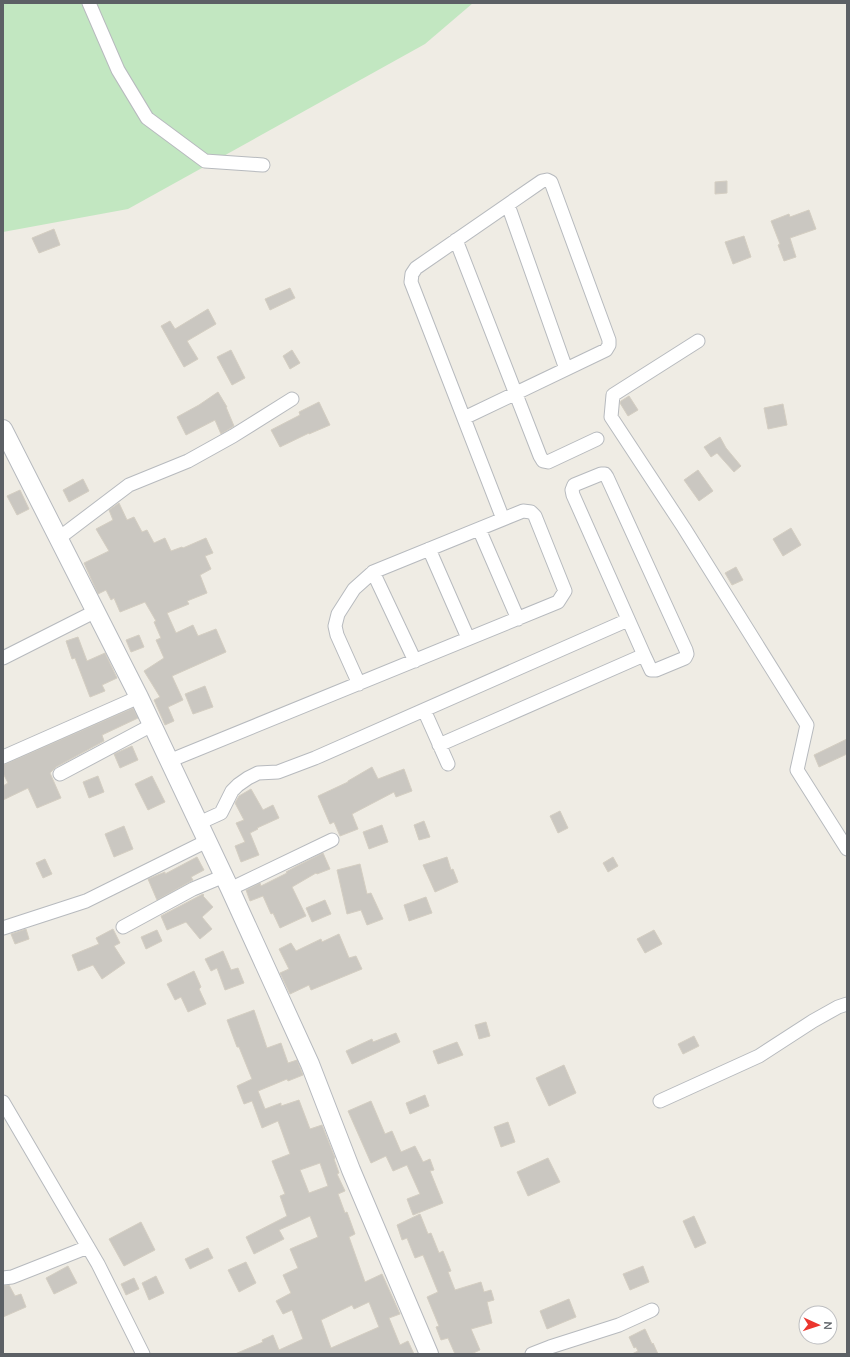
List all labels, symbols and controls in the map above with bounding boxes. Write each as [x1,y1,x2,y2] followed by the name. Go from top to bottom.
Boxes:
[798,1305,838,1345] north arrow
[821,1321,835,1330] text: N

